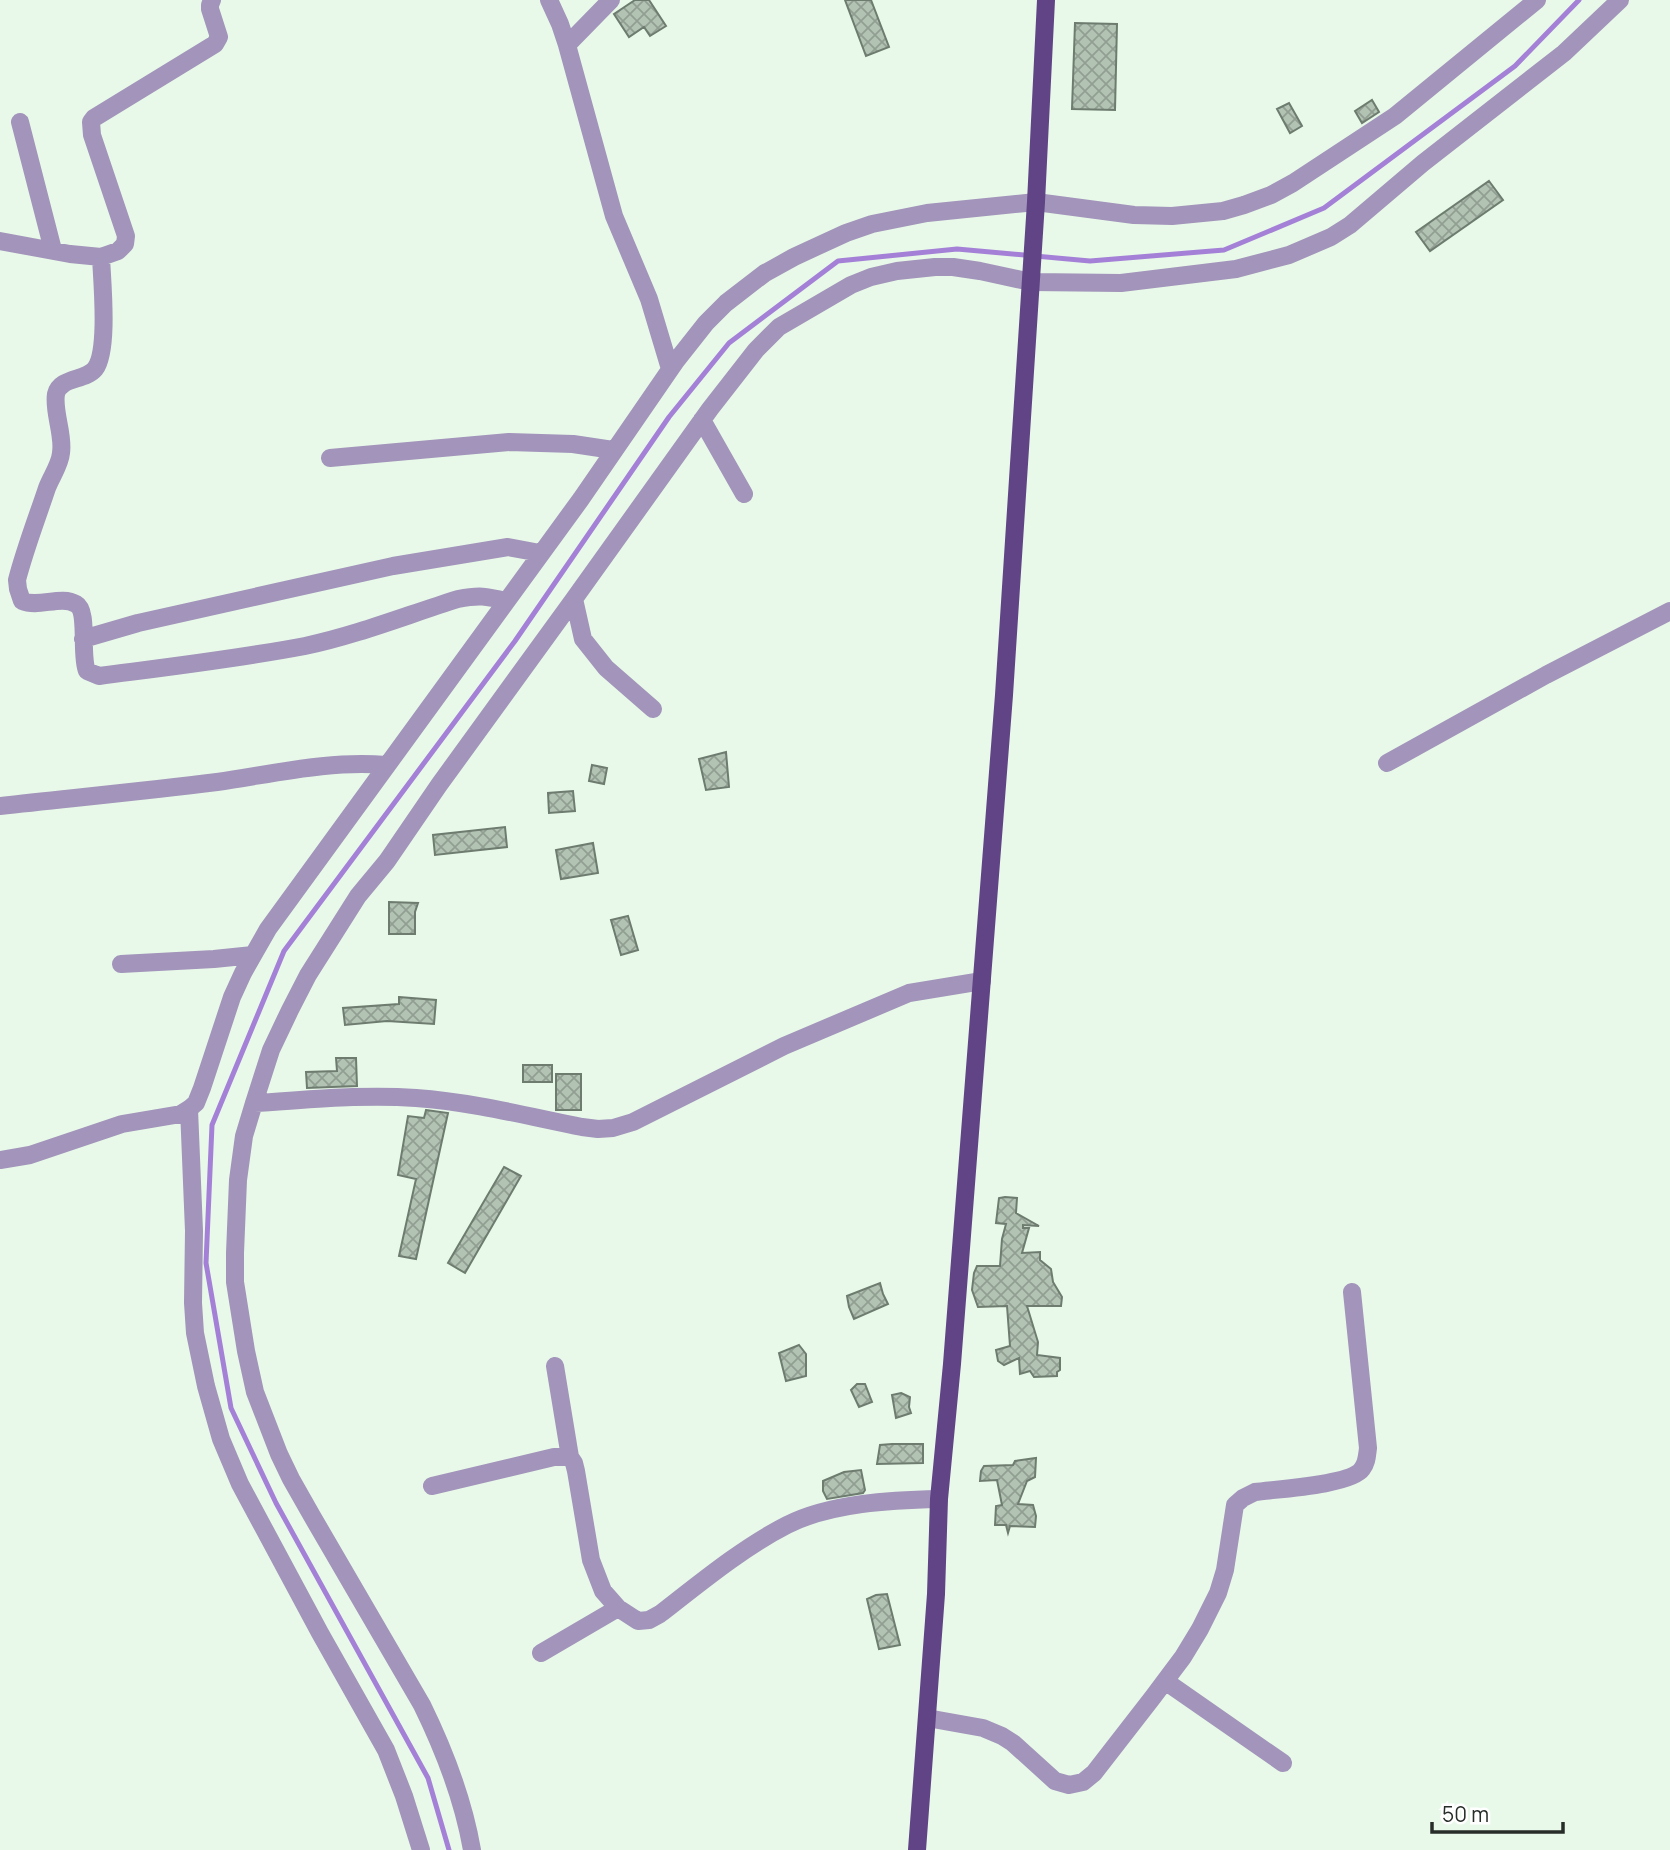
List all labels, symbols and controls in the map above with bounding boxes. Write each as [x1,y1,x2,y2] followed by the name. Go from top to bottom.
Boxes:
[1432,1790,1563,1834] scale bar
[1442,1800,1489,1828] text: 50 m

